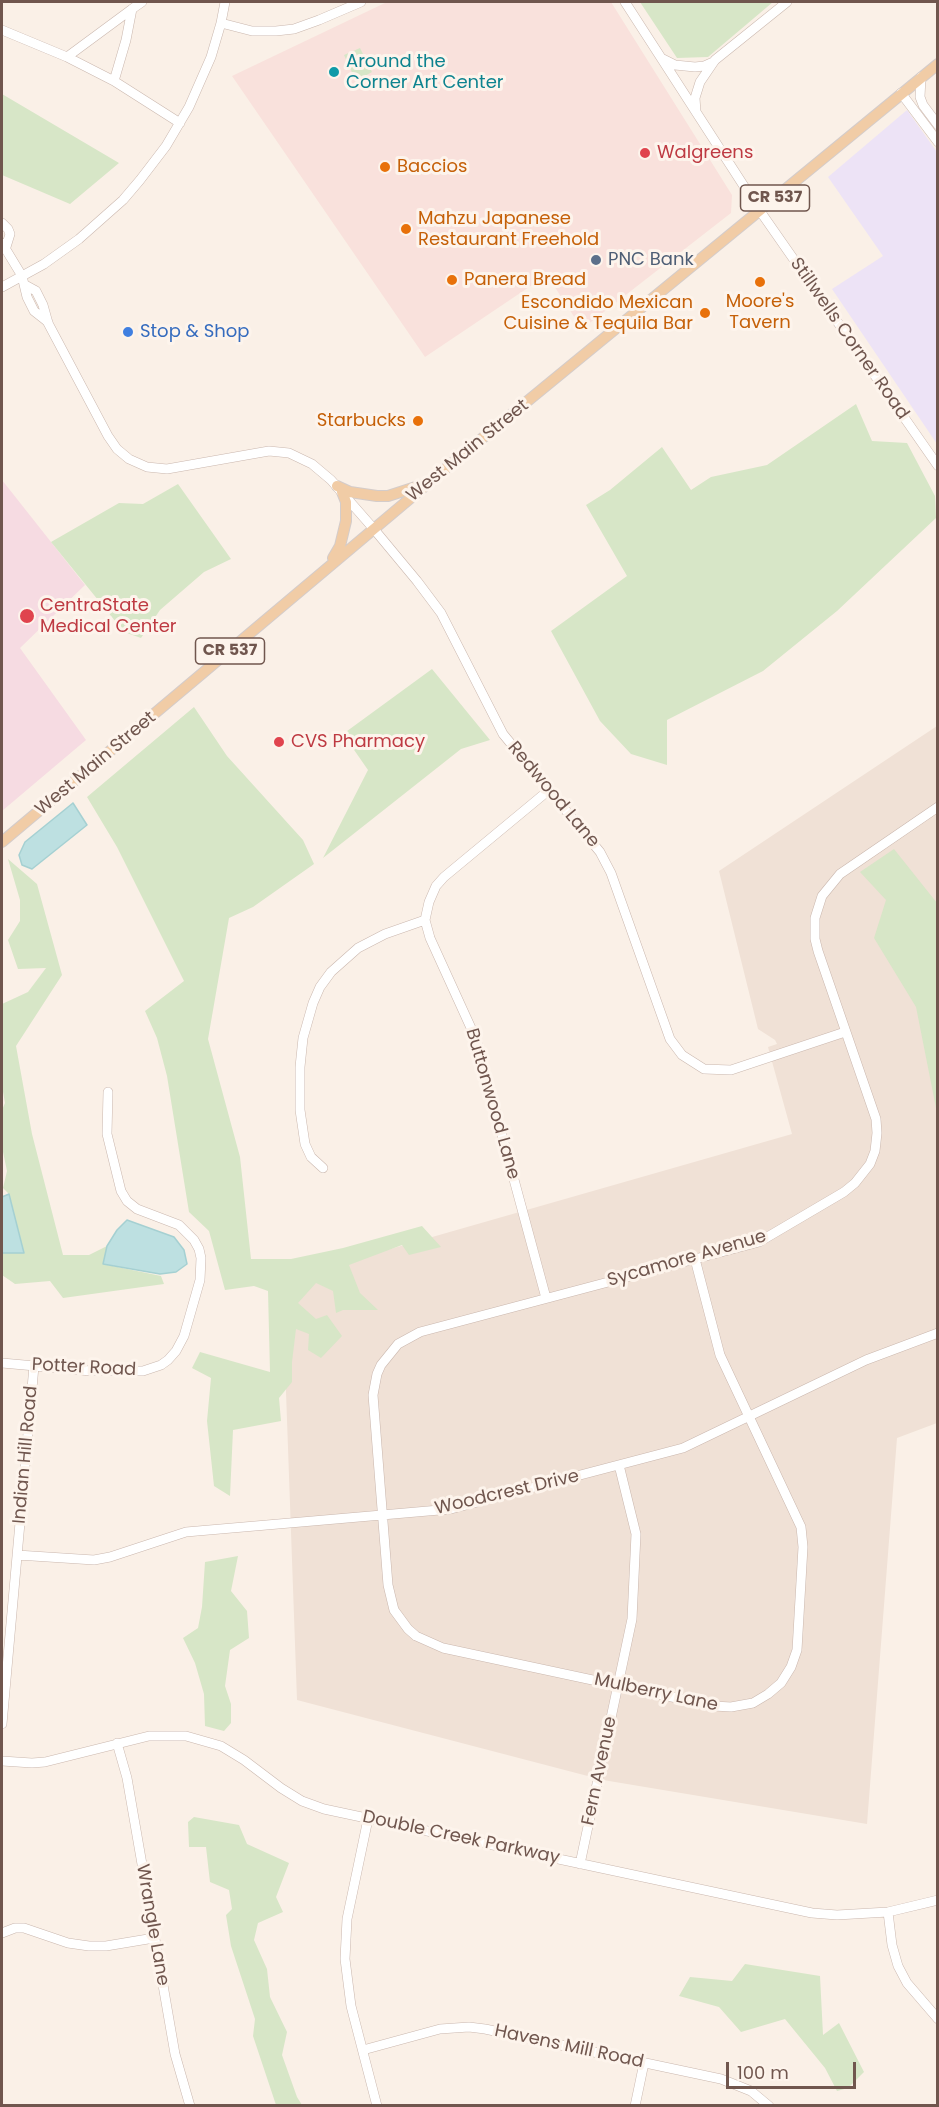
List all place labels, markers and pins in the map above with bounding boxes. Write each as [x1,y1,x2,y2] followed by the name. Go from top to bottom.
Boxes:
[346,51,504,94] place label: Around the Corner Art Center
[327,65,341,79] marker: Around the Corner Art Center
[657,142,753,164] place label: Walgreens
[638,146,652,160] marker: Walgreens
[397,156,467,178] place label: Baccios
[378,160,392,174] marker: Baccios
[418,208,599,250] place label: Mahzu Japanese Restaurant Freehold
[399,222,413,236] marker: Mahzu Japanese Restaurant Freehold
[608,249,694,271] place label: PNC Bank
[589,253,603,267] marker: PNC Bank
[464,269,586,291] place label: Panera Bread
[445,273,459,287] marker: Panera Bread
[753,275,767,289] marker: Moore's Tavern
[726,291,794,334] place label: Moore's Tavern
[503,292,693,334] place label: Escondido Mexican Cuisine & Tequila Bar
[698,306,712,320] marker: Escondido Mexican Cuisine & Tequila Bar
[140,321,249,343] place label: Stop & Shop
[121,325,135,339] marker: Stop & Shop
[317,410,406,432] place label: Starbucks
[411,414,425,428] marker: Starbucks
[40,595,177,638] place label: CentraState Medical Center
[18,607,36,625] marker: CentraState Medical Center
[291,731,425,753] place label: CVS Pharmacy
[272,735,286,749] marker: CVS Pharmacy

